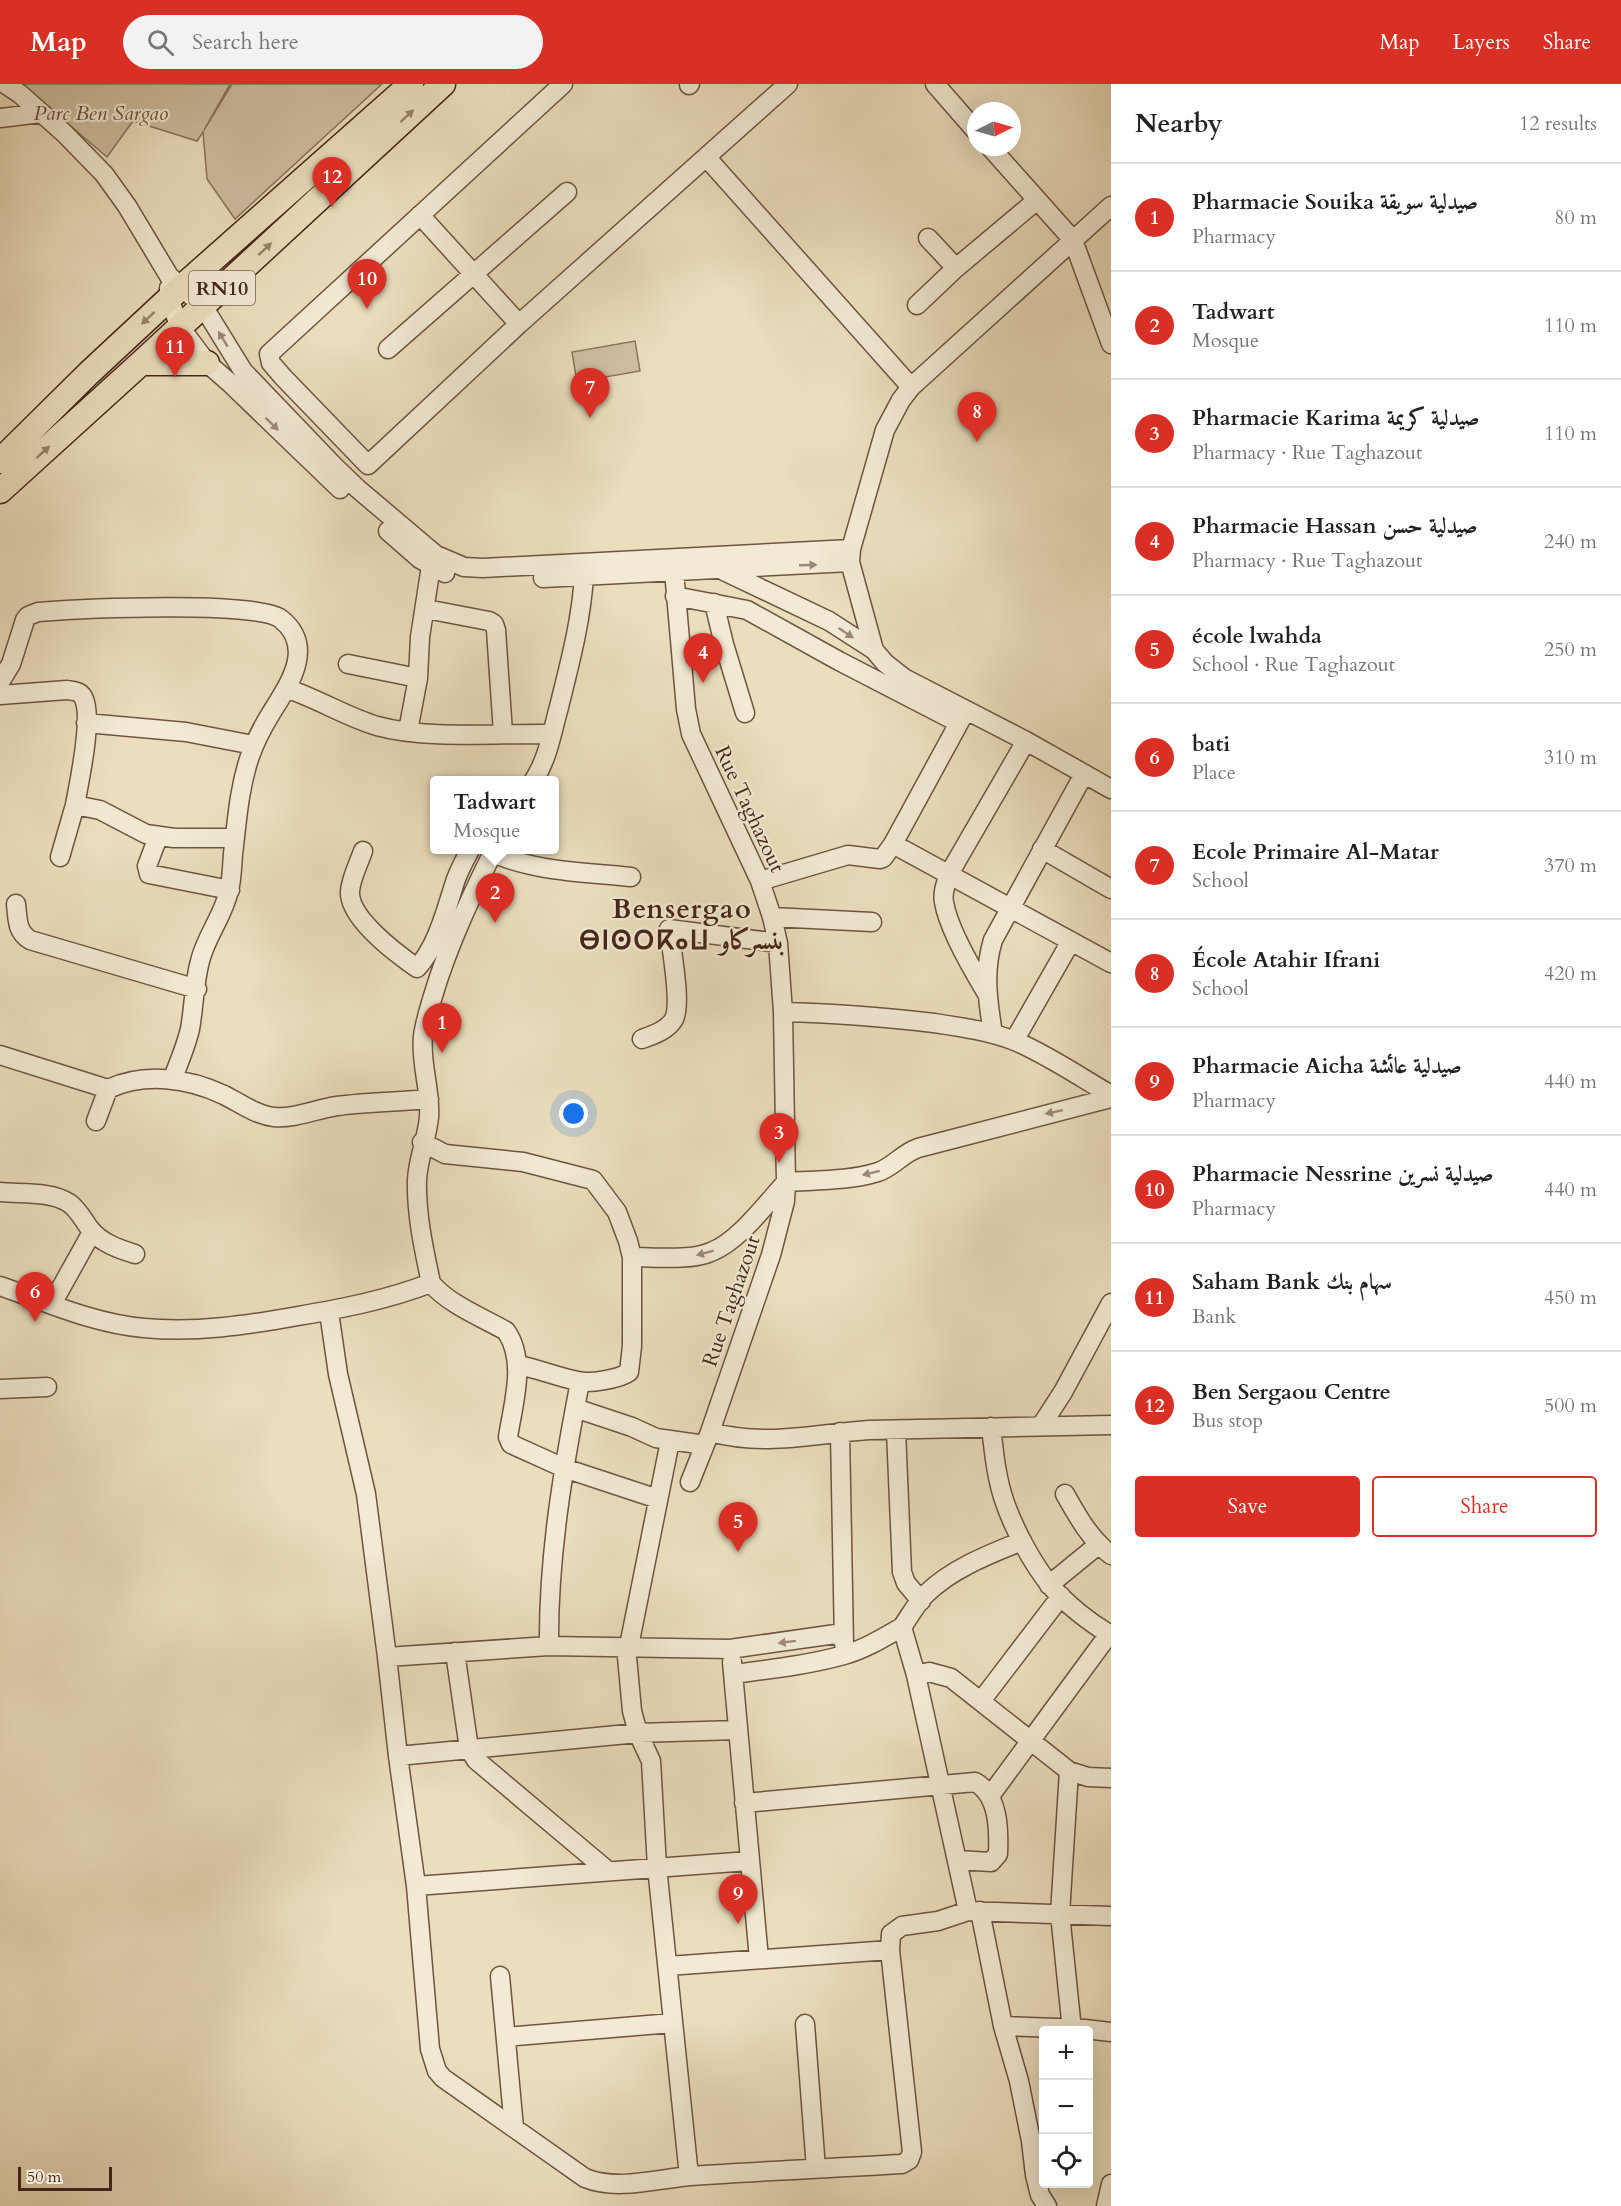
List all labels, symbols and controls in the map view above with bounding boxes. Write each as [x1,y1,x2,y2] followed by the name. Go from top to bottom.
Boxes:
[123,15,543,69] search box
[30,23,87,61] text: Map
[144,26,177,59] icon: search
[192,27,299,57] text: Search here
[1380,28,1420,57] text: Map
[1453,28,1510,57] text: Layers
[1543,28,1591,57] text: Share
[34,99,169,128] park label: Parc Ben Sargao
[967,102,1021,156] north arrow
[1135,106,1223,141] text: Nearby
[400,110,414,124] one-way arrow
[1519,110,1597,137] text: 12 results
[312,158,352,207] pin: 12
[1192,187,1478,217] text: Pharmacie Souika صيدلية سويقة
[1149,204,1160,231] text: 1
[1554,204,1597,231] text: 80 m
[1192,223,1276,250] text: Pharmacy
[257,242,272,256] one-way arrow
[348,260,386,309] pin: 10
[189,271,255,305] road number: RN10
[1192,297,1274,327] text: Tadwart
[141,311,156,324] one-way arrow
[1149,312,1160,339] text: 2
[1544,312,1597,339] text: 110 m
[1192,327,1259,354] text: Mosque
[156,328,195,377] pin: 11
[218,330,228,347] one-way arrow
[570,368,610,418] pin: 7
[958,392,996,442] pin: 8
[1192,403,1480,433] text: Pharmacie Karima صيدلية كريمة
[264,417,279,431] one-way arrow
[1149,420,1160,447] text: 3
[1544,420,1597,447] text: 110 m
[1192,439,1422,466] text: Pharmacy · Rue Taghazout
[36,445,51,459] one-way arrow
[1192,511,1478,541] text: Pharmacie Hassan صيدلية حسن
[1149,528,1160,555] text: 4
[1544,528,1597,555] text: 240 m
[1192,547,1422,574] text: Pharmacy · Rue Taghazout
[799,561,818,570] one-way arrow
[1192,621,1322,651] text: école lwahda
[838,627,854,639] one-way arrow
[684,634,722,683] pin: 4
[1149,636,1160,663] text: 5
[1544,636,1597,663] text: 250 m
[1192,651,1395,678] text: School · Rue Taghazout
[1192,729,1230,759] text: bati
[707,741,792,878] street label: Rue Taghazout
[1149,744,1160,771] text: 6
[1544,744,1597,771] text: 310 m
[1192,759,1236,786] text: Place
[430,776,559,854] popup
[453,787,536,817] text: Tadwart
[453,817,520,844] text: Mosque
[1192,837,1439,867] text: Ecole Primaire Al-Matar
[1149,852,1160,879] text: 7
[1544,852,1597,879] text: 370 m
[1192,867,1249,894] text: School
[476,874,514,923] pin: 2
[579,891,785,959] district label: Bensergao ⴱⵏⵙⵔⴽⴰⵡ بنسركاو
[1192,945,1380,975] text: École Atahir Ifrani
[1149,960,1160,987] text: 8
[1544,960,1597,987] text: 420 m
[1192,975,1249,1002] text: School
[422,1004,462,1053] pin: 1
[1192,1051,1462,1081] text: Pharmacie Aicha صيدلية عائشة
[1149,1068,1160,1095] text: 9
[1544,1068,1597,1095] text: 440 m
[1192,1087,1276,1114] text: Pharmacy
[559,1099,588,1128] your location
[1045,1108,1064,1118] one-way arrow
[760,1114,798,1163] pin: 3
[1192,1159,1494,1189] text: Pharmacie Nessrine صيدلية نسرين
[862,1168,880,1178] one-way arrow
[1144,1176,1165,1203] text: 10
[1544,1176,1597,1203] text: 440 m
[1192,1195,1276,1222] text: Pharmacy
[695,1231,768,1371] street label: Rue Taghazout
[696,1248,714,1258] one-way arrow
[1192,1267,1392,1297] text: Saham Bank سهام بنك
[15,1272,54,1322] pin: 6
[1144,1284,1165,1311] text: 11
[1544,1284,1597,1311] text: 450 m
[1192,1303,1236,1330] text: Bank
[1192,1377,1391,1407] text: Ben Sergaou Centre
[1144,1392,1165,1419] text: 12
[1544,1392,1597,1419] text: 500 m
[1192,1407,1263,1434] text: Bus stop
[1135,1476,1360,1537] button: Save
[1372,1476,1597,1537] button: Share
[718,1502,758,1552] pin: 5
[777,1637,796,1647] one-way arrow
[718,1874,758,1924] pin: 9
[1039,2026,1093,2188] map controls
[1039,2026,1093,2080] button: +
[1039,2080,1093,2134] button: −
[1039,2134,1093,2188] button: locate
[18,2164,112,2192] scale bar
[27,2166,61,2188] text: 50 m

